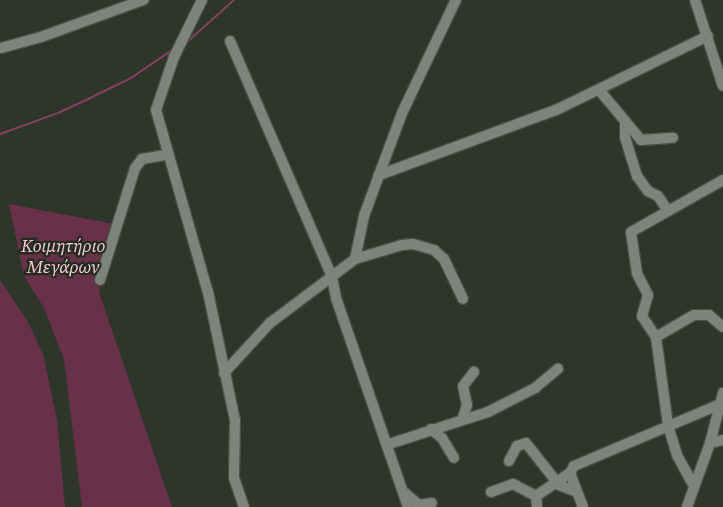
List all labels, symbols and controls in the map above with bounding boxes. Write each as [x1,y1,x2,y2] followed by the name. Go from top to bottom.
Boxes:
[21,236,105,278] park label: Κοιμητήριο Μεγάρων

